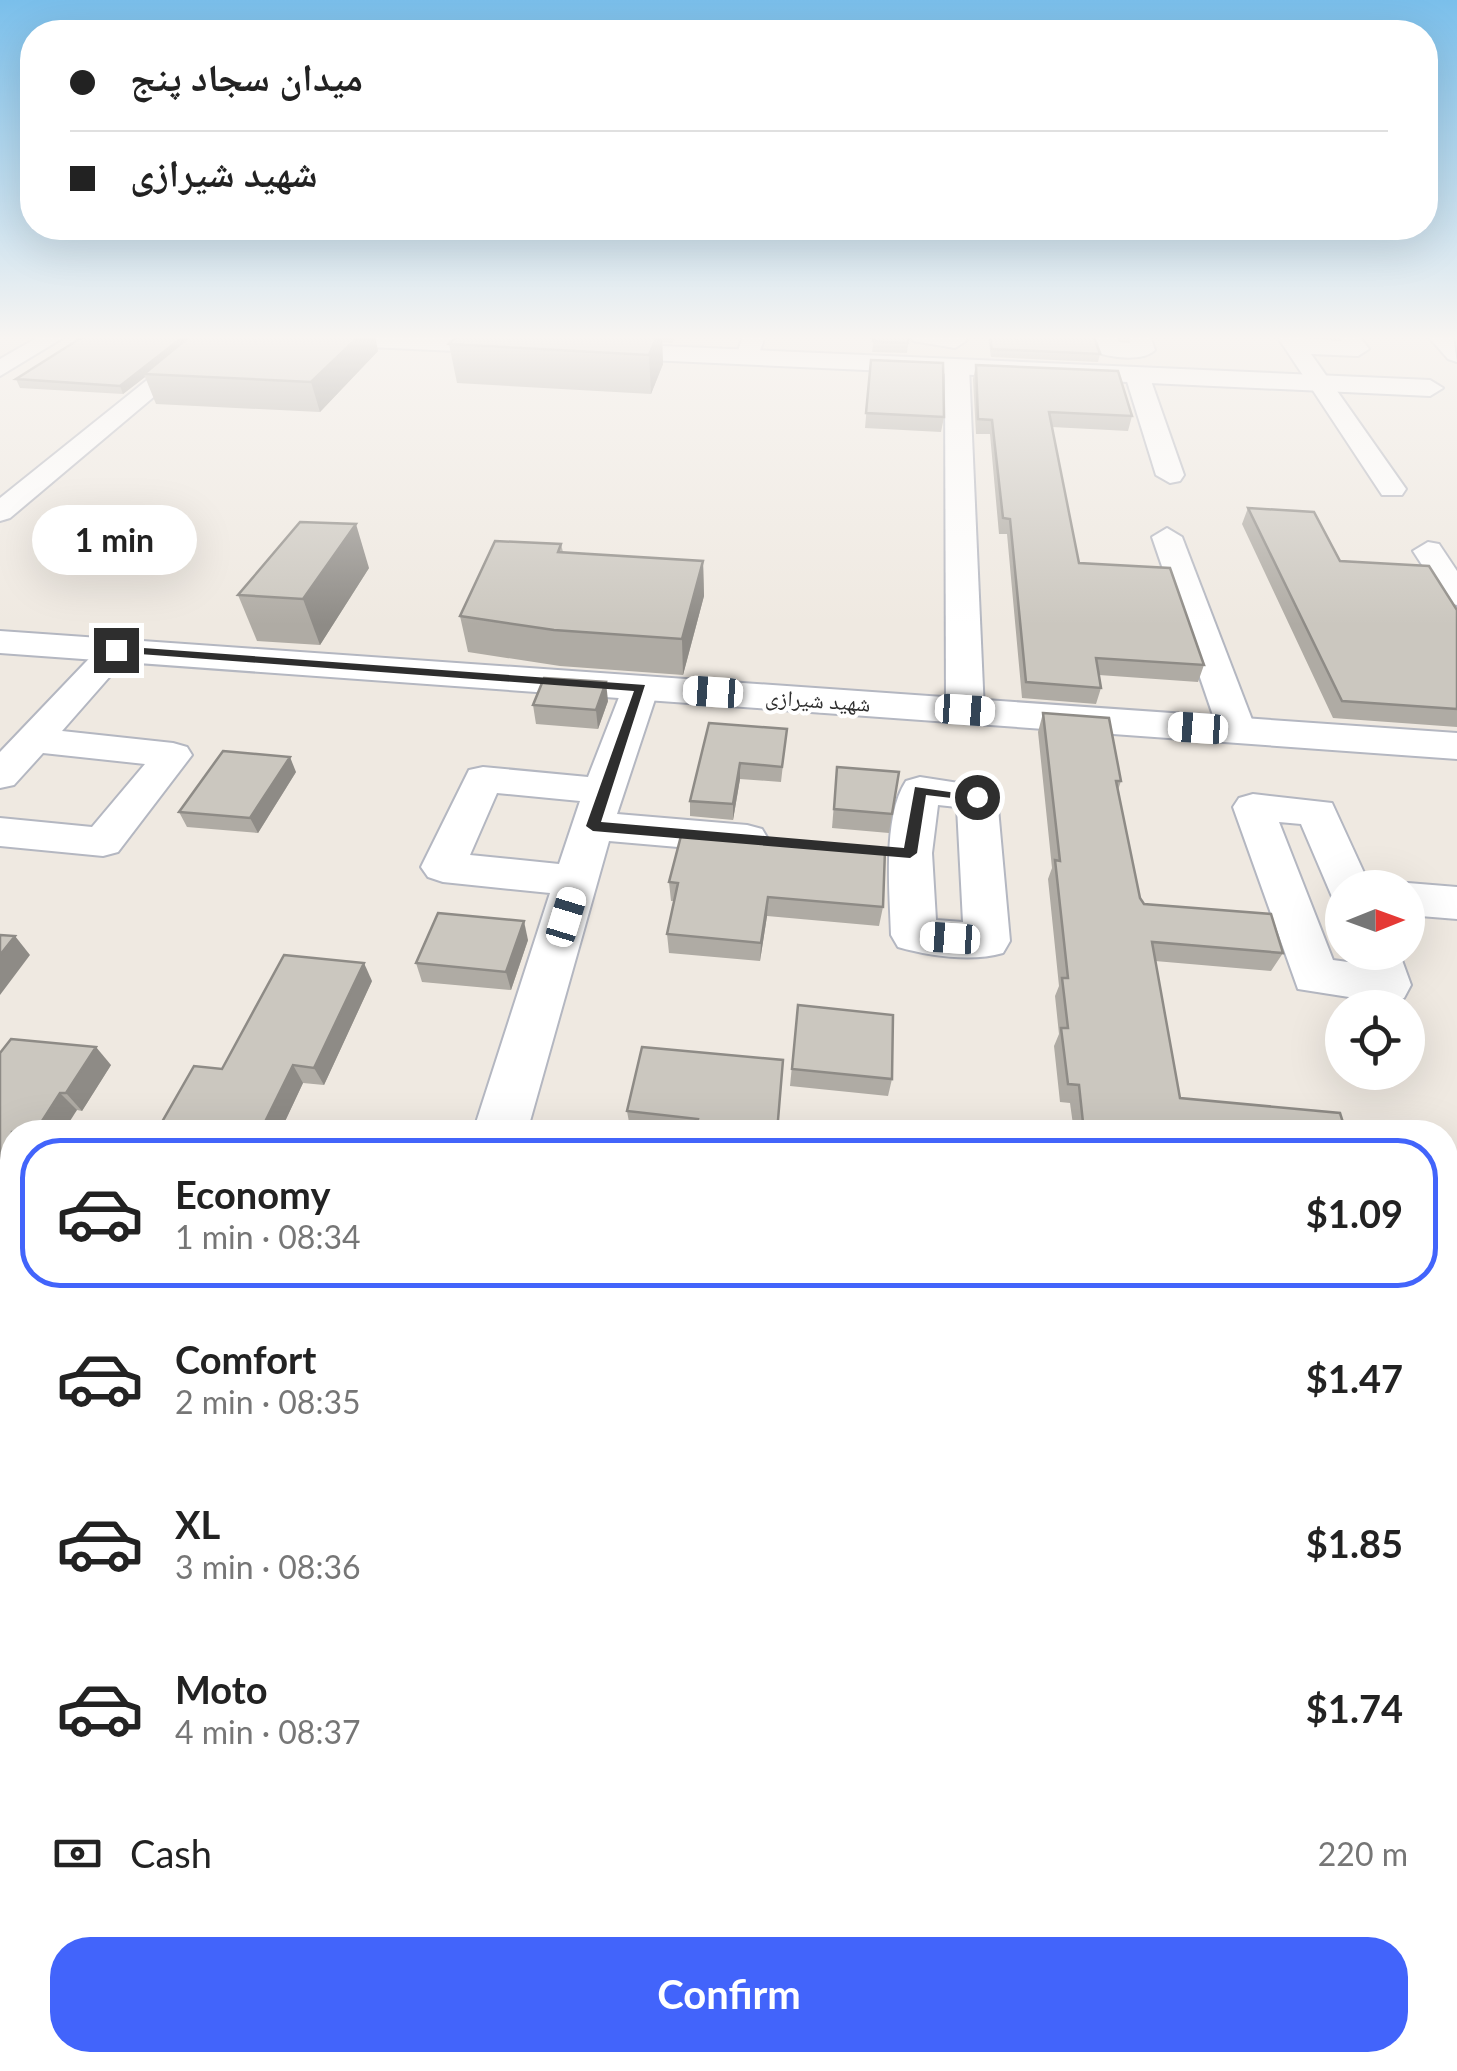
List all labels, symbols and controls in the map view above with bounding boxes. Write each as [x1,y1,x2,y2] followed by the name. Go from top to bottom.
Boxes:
[130,53,363,99] text: میدان سجاد پنج
[130,149,318,195] text: شهید شیرازی
[34,505,198,575] callout: 1 min
[75,520,154,559] text: 1 min
[94,628,139,673] route end
[682,675,744,709] car
[764,682,872,718] street label: شهید شیرازی
[934,693,996,727] car
[1167,711,1229,745] car
[955,775,1000,820] route start
[1325,870,1425,970] north arrow
[1325,870,1425,1090] map controls
[543,884,589,950] car
[919,921,981,955] car
[1325,990,1425,1090] button: locate
[55,1168,145,1258] icon: car
[175,1171,330,1217] text: Economy
[1306,1190,1403,1236] text: $1.09
[175,1217,361,1256] text: 1 min · 08:34
[55,1333,145,1423] icon: car
[175,1336,316,1382] text: Comfort
[1306,1355,1403,1401] text: $1.47
[175,1382,361,1421] text: 2 min · 08:35
[55,1498,145,1588] icon: car
[175,1501,220,1547] text: XL
[1306,1520,1403,1566] text: $1.85
[175,1547,361,1586] text: 3 min · 08:36
[55,1663,145,1753] icon: car
[175,1666,268,1712] text: Moto
[1306,1685,1403,1731] text: $1.74
[175,1712,361,1751] text: 4 min · 08:37
[50,1826,105,1881] icon: cash
[130,1830,212,1876] text: Cash
[1318,1834,1408,1873] text: 220 m
[50,1937,1408,2052] button: Confirm

